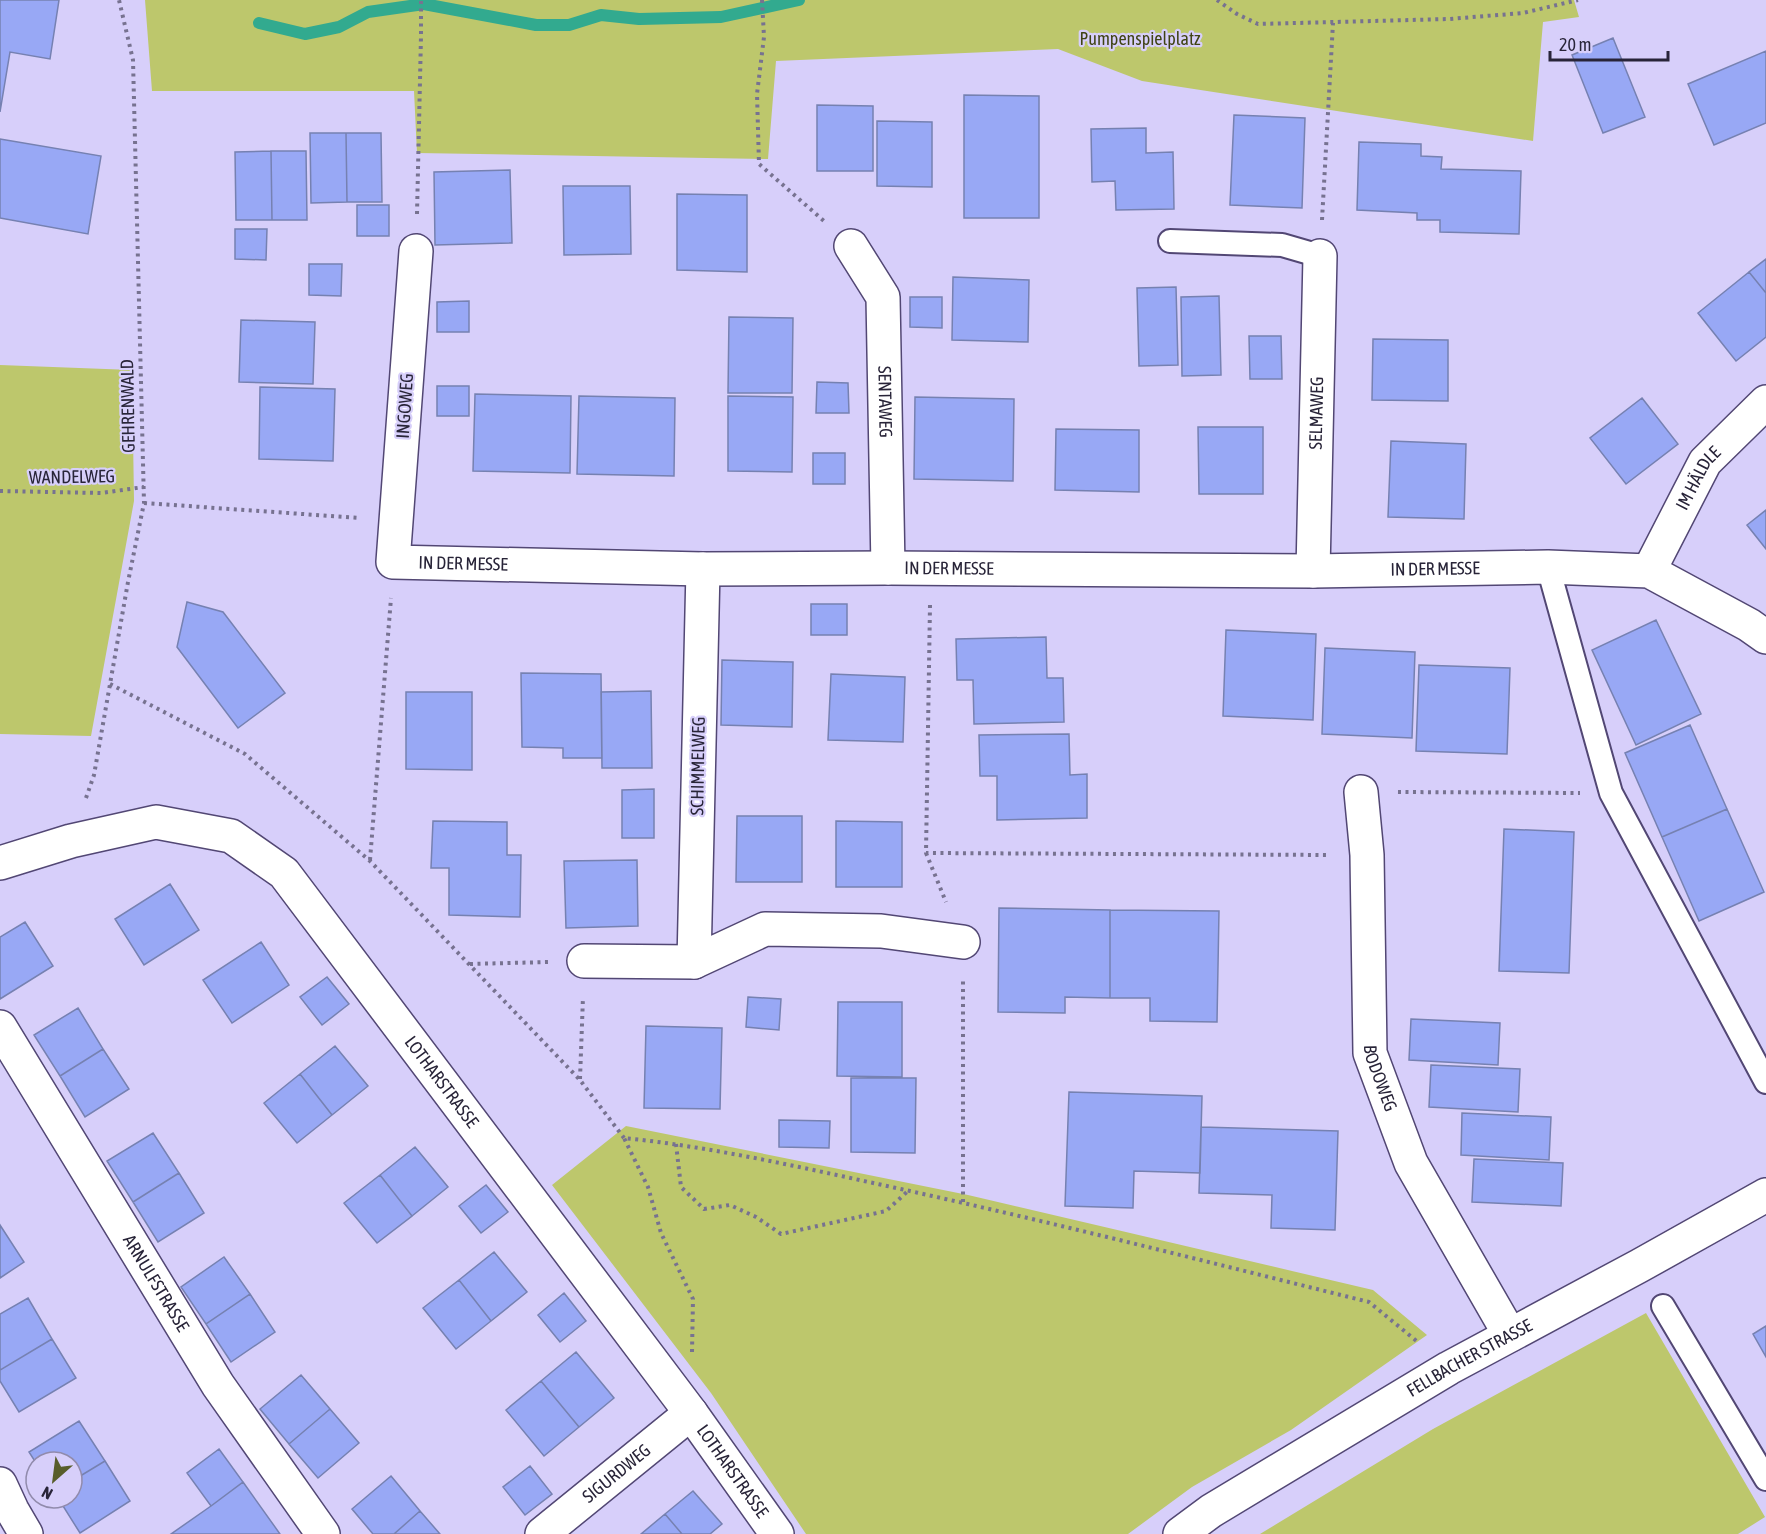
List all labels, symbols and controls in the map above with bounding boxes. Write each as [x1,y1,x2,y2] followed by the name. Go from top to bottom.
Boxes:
[1550,24,1668,62] scale bar
[1079,28,1201,49] park label: Pumpenspielplatz
[1559,34,1591,55] text: 20 m
[116,359,139,453] street label: GEHRENWALD
[874,366,897,438] street label: SENTAWEG
[392,373,417,439] street label: INGOWEG
[1305,376,1327,450] street label: SELMAWEG
[1671,442,1725,513] street label: IM HÄLDLE
[29,465,115,488] street label: WANDELWEG
[418,552,508,575] street label: IN DER MESSE
[904,557,994,579] street label: IN DER MESSE
[1390,557,1480,580] street label: IN DER MESSE
[686,716,709,816] street label: SCHIMMELWEG
[401,1032,483,1132] street label: LOTHARSTRASSE
[1360,1045,1402,1114] street label: BODOWEG
[119,1231,194,1335] street label: ARNULFSTRASSE
[1403,1314,1536,1401] street label: FELLBACHER STRASSE
[693,1420,773,1522] street label: LOTHARSTRASSE
[578,1439,654,1507] street label: SIGURDWEG
[24,1450,84,1510] north arrow
[39,1483,55,1503] text: N

